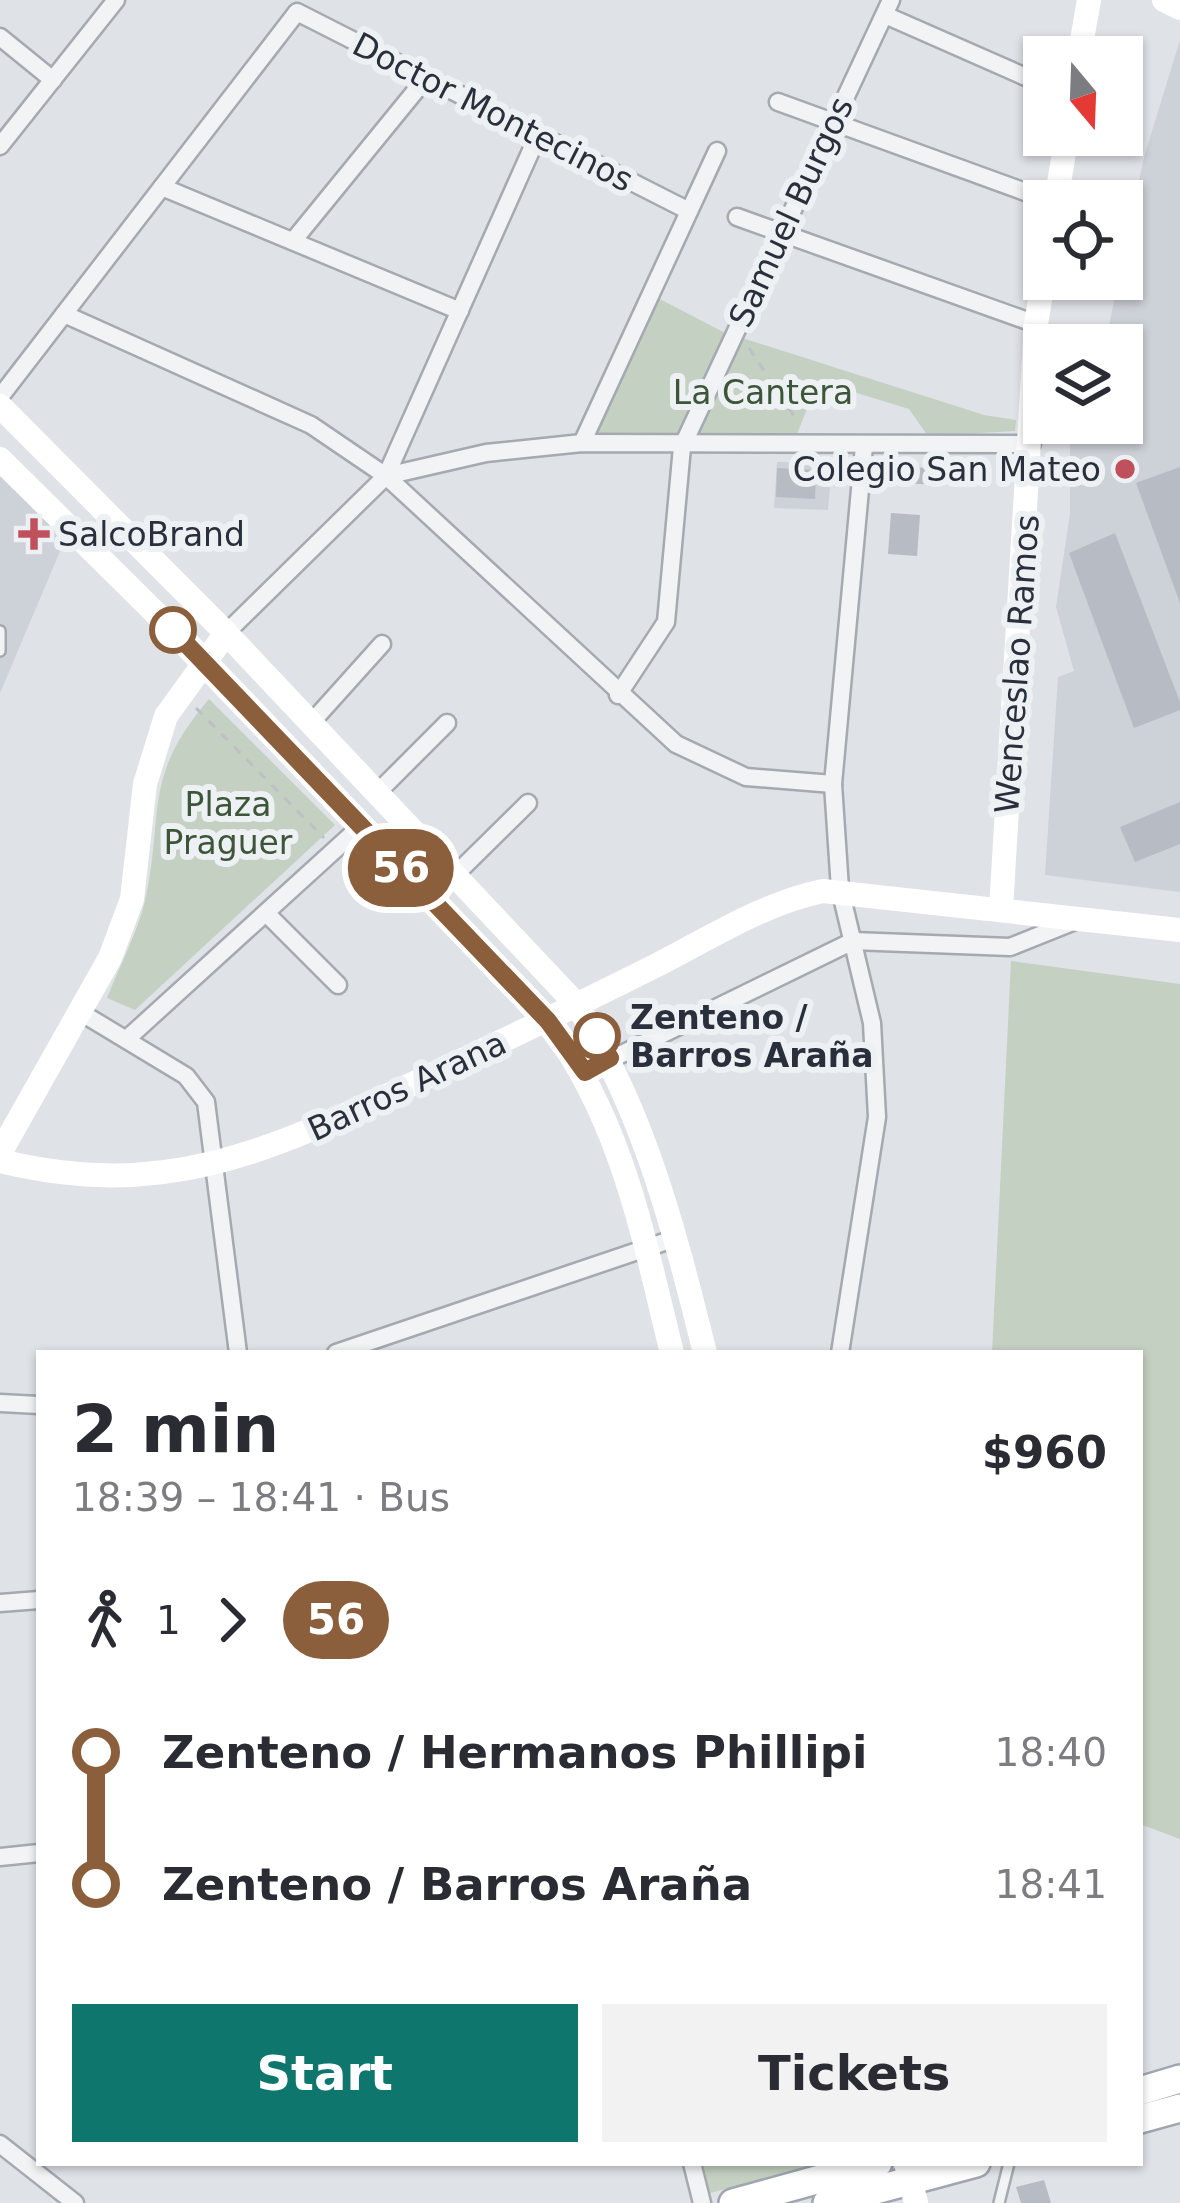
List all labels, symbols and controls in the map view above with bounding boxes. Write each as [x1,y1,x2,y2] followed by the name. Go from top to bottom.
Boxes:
[346,24,640,200] street label: Doctor Montecinos
[1023,36,1143,156] north arrow
[1023,36,1143,444] map controls
[721,91,861,333] street label: Samuel Burgos
[1023,180,1143,300] button: locate
[1023,324,1143,444] button: layers
[673,373,853,412] park label: La Cantera
[793,450,1101,489] place label: Colegio San Mateo
[1112,456,1138,482] marker: Colegio San Mateo
[987,513,1047,815] street label: Wenceslao Ramos
[58,515,245,554] place label: SalcoBrand
[21,521,47,547] marker: SalcoBrand
[151,608,195,652] unlabelled marker
[164,785,293,862] park label: Plaza Praguer
[347,829,455,907] line badge: 56
[372,843,430,892] text: 56
[630,998,874,1075] place label: Zenteno / Barros Araña
[575,1014,619,1058] marker: Zenteno / Barros Araña
[302,1023,512,1149] street label: Barros Arana
[72,1391,279,1468] text: 2 min
[982,1426,1107,1479] text: $960
[72,1475,450,1520] text: 18:39 – 18:41 · Bus
[72,1587,138,1653] icon: walk
[199,1587,265,1653] icon: forward
[307,1595,365,1644] text: 56
[156,1598,181,1643] text: 1
[162,1726,867,1779] text: Zenteno / Hermanos Phillipi
[995,1730,1107,1775] text: 18:40
[162,1858,752,1911] text: Zenteno / Barros Araña
[995,1862,1107,1907] text: 18:41
[72,2004,578,2142] button: Start
[602,2004,1107,2142] button: Tickets

